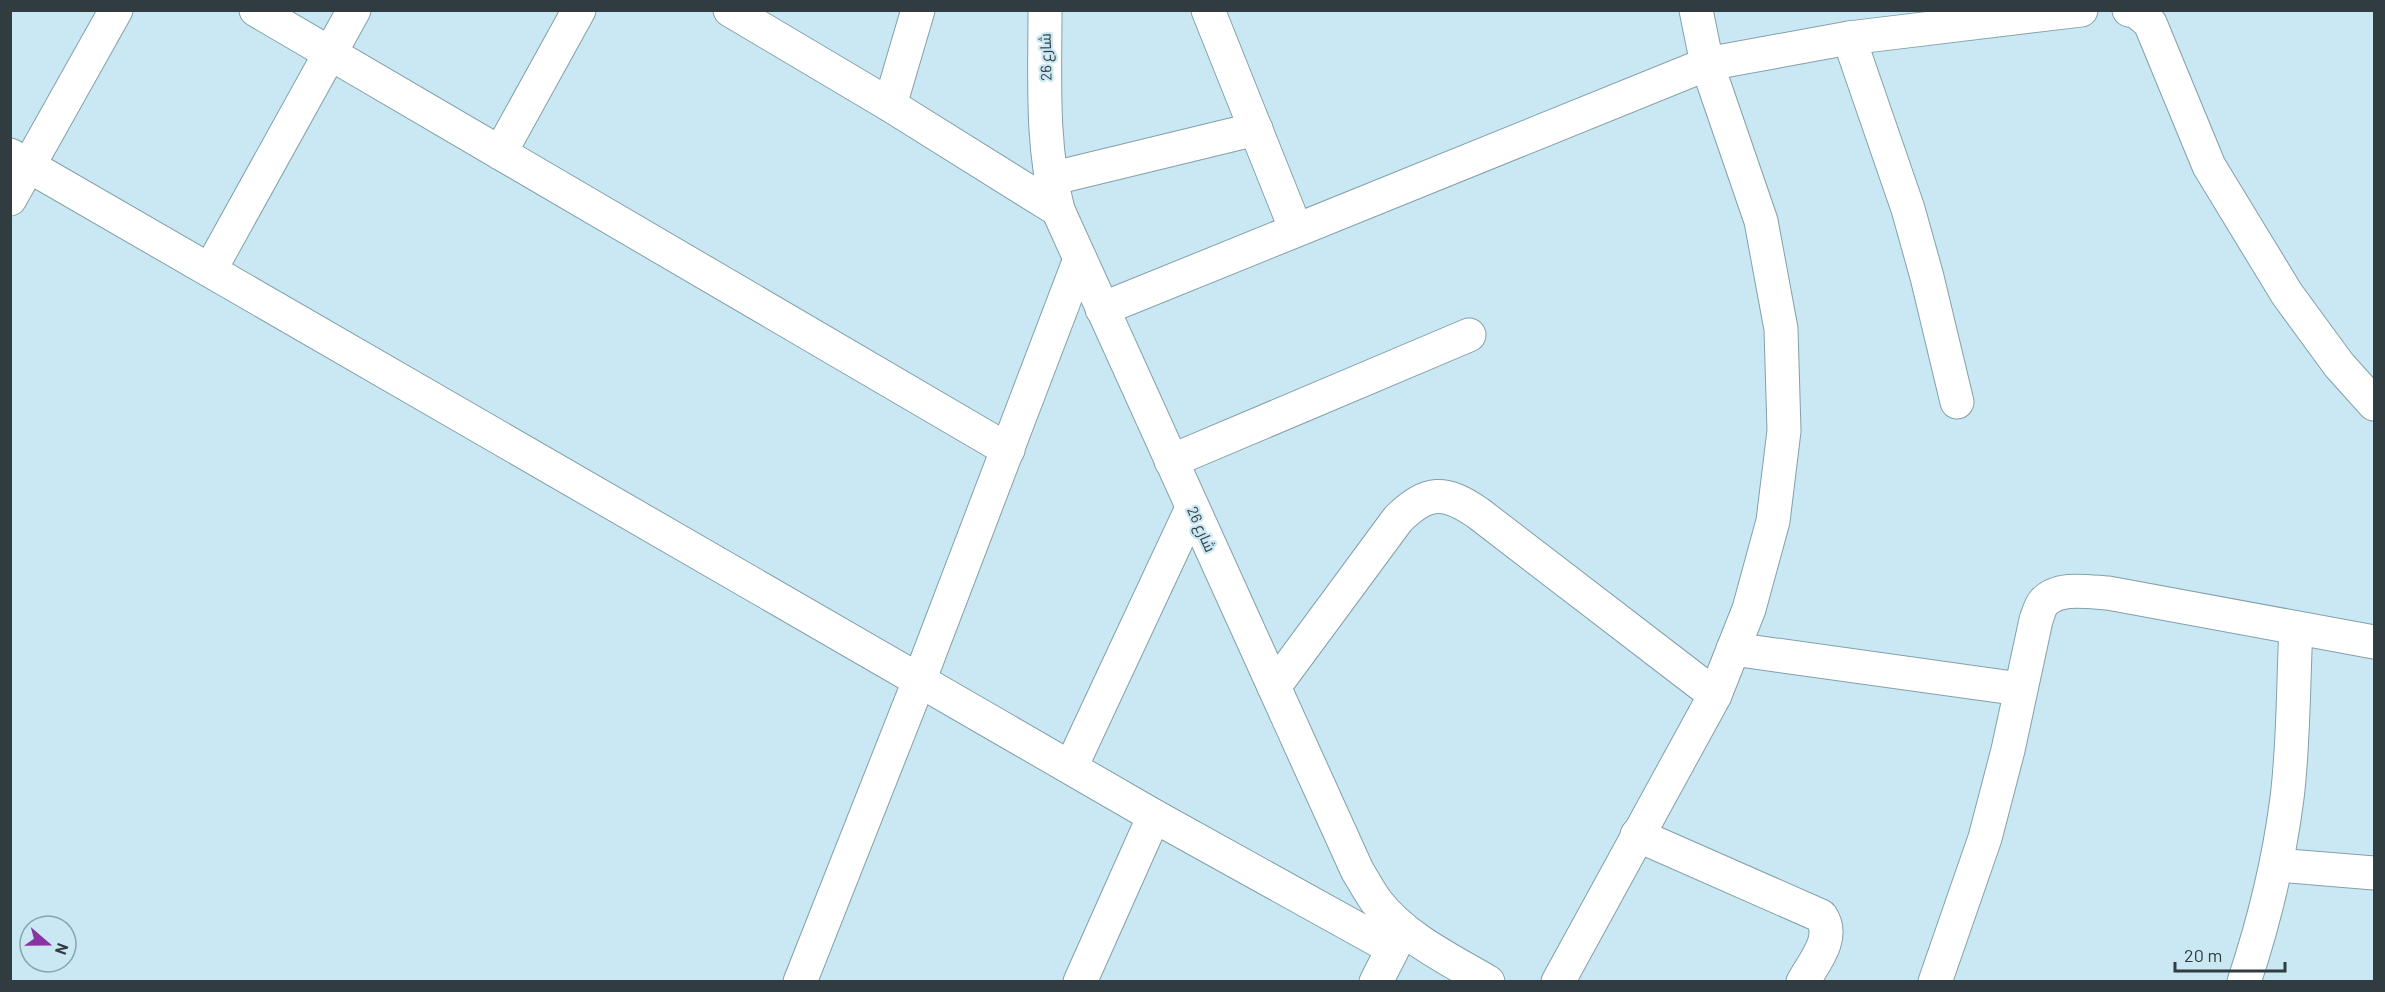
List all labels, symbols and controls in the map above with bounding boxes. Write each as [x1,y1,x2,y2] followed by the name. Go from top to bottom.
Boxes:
[1036,33,1057,81] street label: شارع 26
[1181,503,1220,556] street label: شارع 26
[18,914,78,974] north arrow
[2175,935,2284,973] scale bar
[52,941,73,958] text: N
[2184,944,2222,966] text: 20 m

